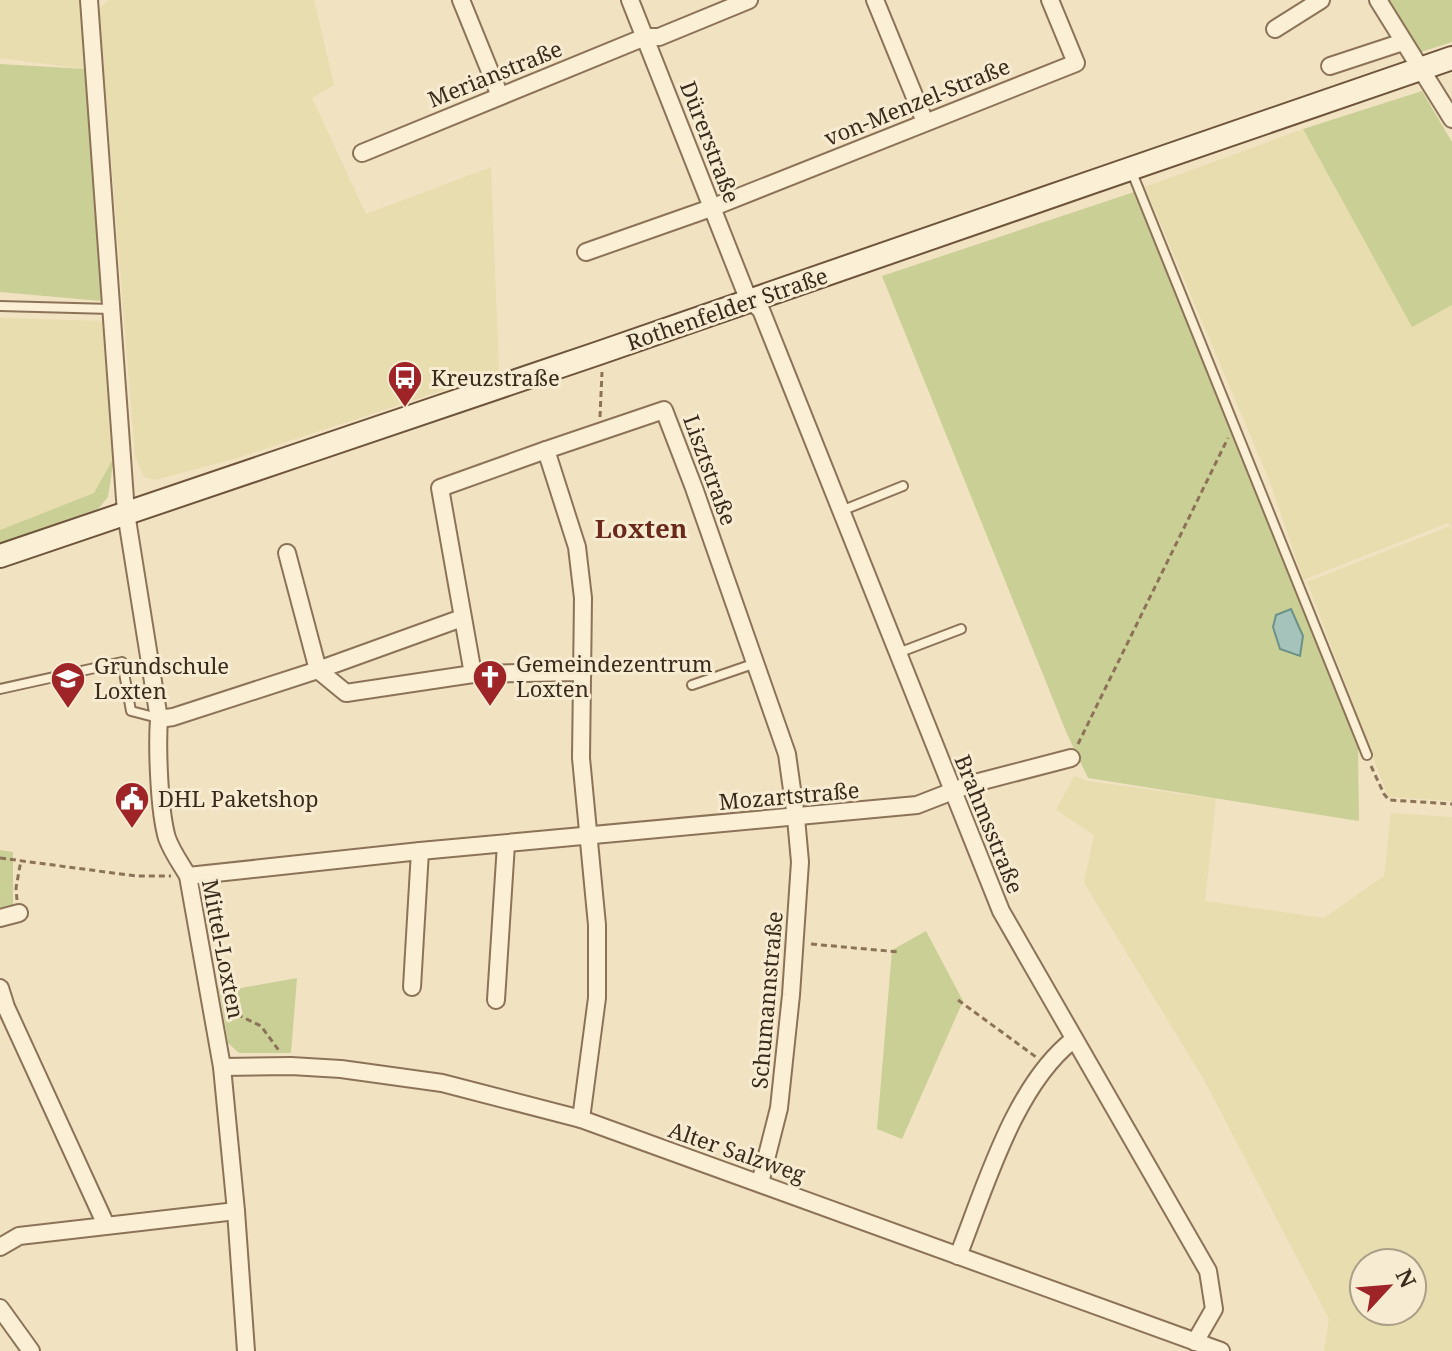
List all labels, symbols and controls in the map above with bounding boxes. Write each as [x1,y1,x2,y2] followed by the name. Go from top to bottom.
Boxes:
[423,32,566,114] street label: Merianstraße
[819,50,1014,152] street label: von-Menzel-Straße
[674,76,748,207] street label: Dürerstraße
[622,260,831,357] street label: Rothenfelder Straße
[386,359,424,409] bus stop icon: Kreuzstraße
[431,362,560,392] place label: Kreuzstraße
[677,410,745,529] street label: Lisztstraße
[595,510,687,546] district label: Loxten
[516,648,713,703] place label: Gemeindezentrum Loxten
[94,650,229,705] place label: Grundschule Loxten
[471,658,509,708] church icon: Gemeindezentrum Loxten
[49,660,87,710] school or university icon: Grundschule Loxten
[948,750,1031,898] street label: Brahmsstraße
[717,774,860,816] street label: Mozartstraße
[113,780,151,830] public building icon: DHL Paketshop
[158,783,319,813] place label: DHL Paketshop
[196,877,252,1021] street label: Mittel-Loxten
[743,910,789,1090] street label: Schumannstraße
[665,1114,810,1189] street label: Alter Salzweg
[1348,1247,1428,1327] north arrow
[1390,1263,1424,1292] text: N

